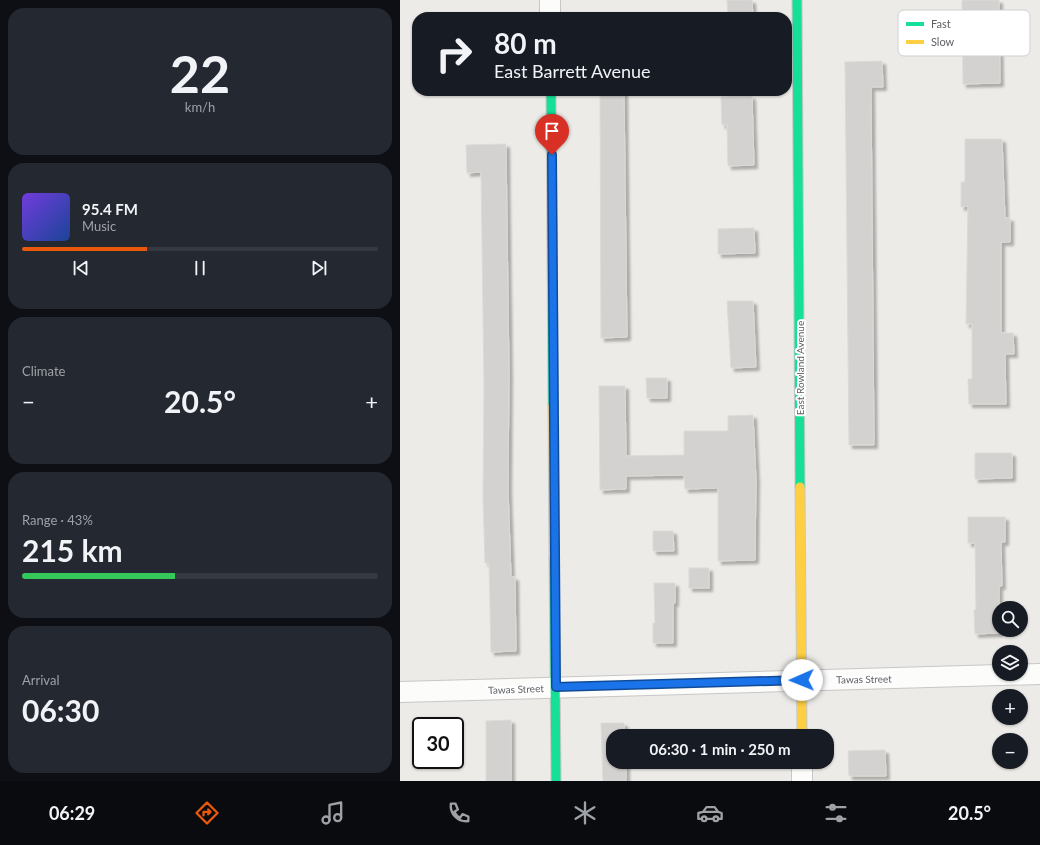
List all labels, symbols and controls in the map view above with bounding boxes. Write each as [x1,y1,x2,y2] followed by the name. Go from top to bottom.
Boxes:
[898,10,1030,56] legend
[931,17,951,30] text: Fast
[494,26,557,60] text: 80 m
[428,28,480,80] icon: right
[931,35,955,48] text: Slow
[170,42,230,104] text: 22
[494,60,651,82] text: East Barrett Avenue
[185,99,215,115] text: km/h
[535,114,569,155] pin
[541,120,563,142] icon: arrive
[82,200,138,218] text: 95.4 FM
[82,218,116,234] text: Music
[70,257,92,279] icon: previous
[189,257,211,279] icon: pause
[308,257,330,279] icon: next
[794,321,806,415] street label: East Rowland Avenue
[22,363,65,379] text: Climate
[164,383,236,419] text: 20.5°
[22,388,35,415] text: −
[365,388,378,415] text: +
[22,512,93,528] text: Range · 43%
[22,532,123,568] text: 215 km
[992,601,1028,769] map controls
[992,601,1028,637] button: search
[992,645,1028,681] button: layers
[781,659,823,701] position arrow
[22,672,59,688] text: Arrival
[836,673,892,685] street label: Tawas Street
[488,682,544,696] street label: Tawas Street
[992,689,1028,725] button: +
[22,692,99,728] text: 06:30
[412,717,464,769] speed limit sign: 30
[992,733,1028,769] button: −
[650,740,790,758] text: 06:30 · 1 min · 250 m
[193,799,221,827] icon: directions
[319,799,347,827] icon: music
[445,799,473,827] icon: phone
[571,799,599,827] icon: climate
[696,799,724,827] icon: car
[822,799,850,827] icon: filters
[49,802,95,824] text: 06:29
[948,802,991,824] text: 20.5°

